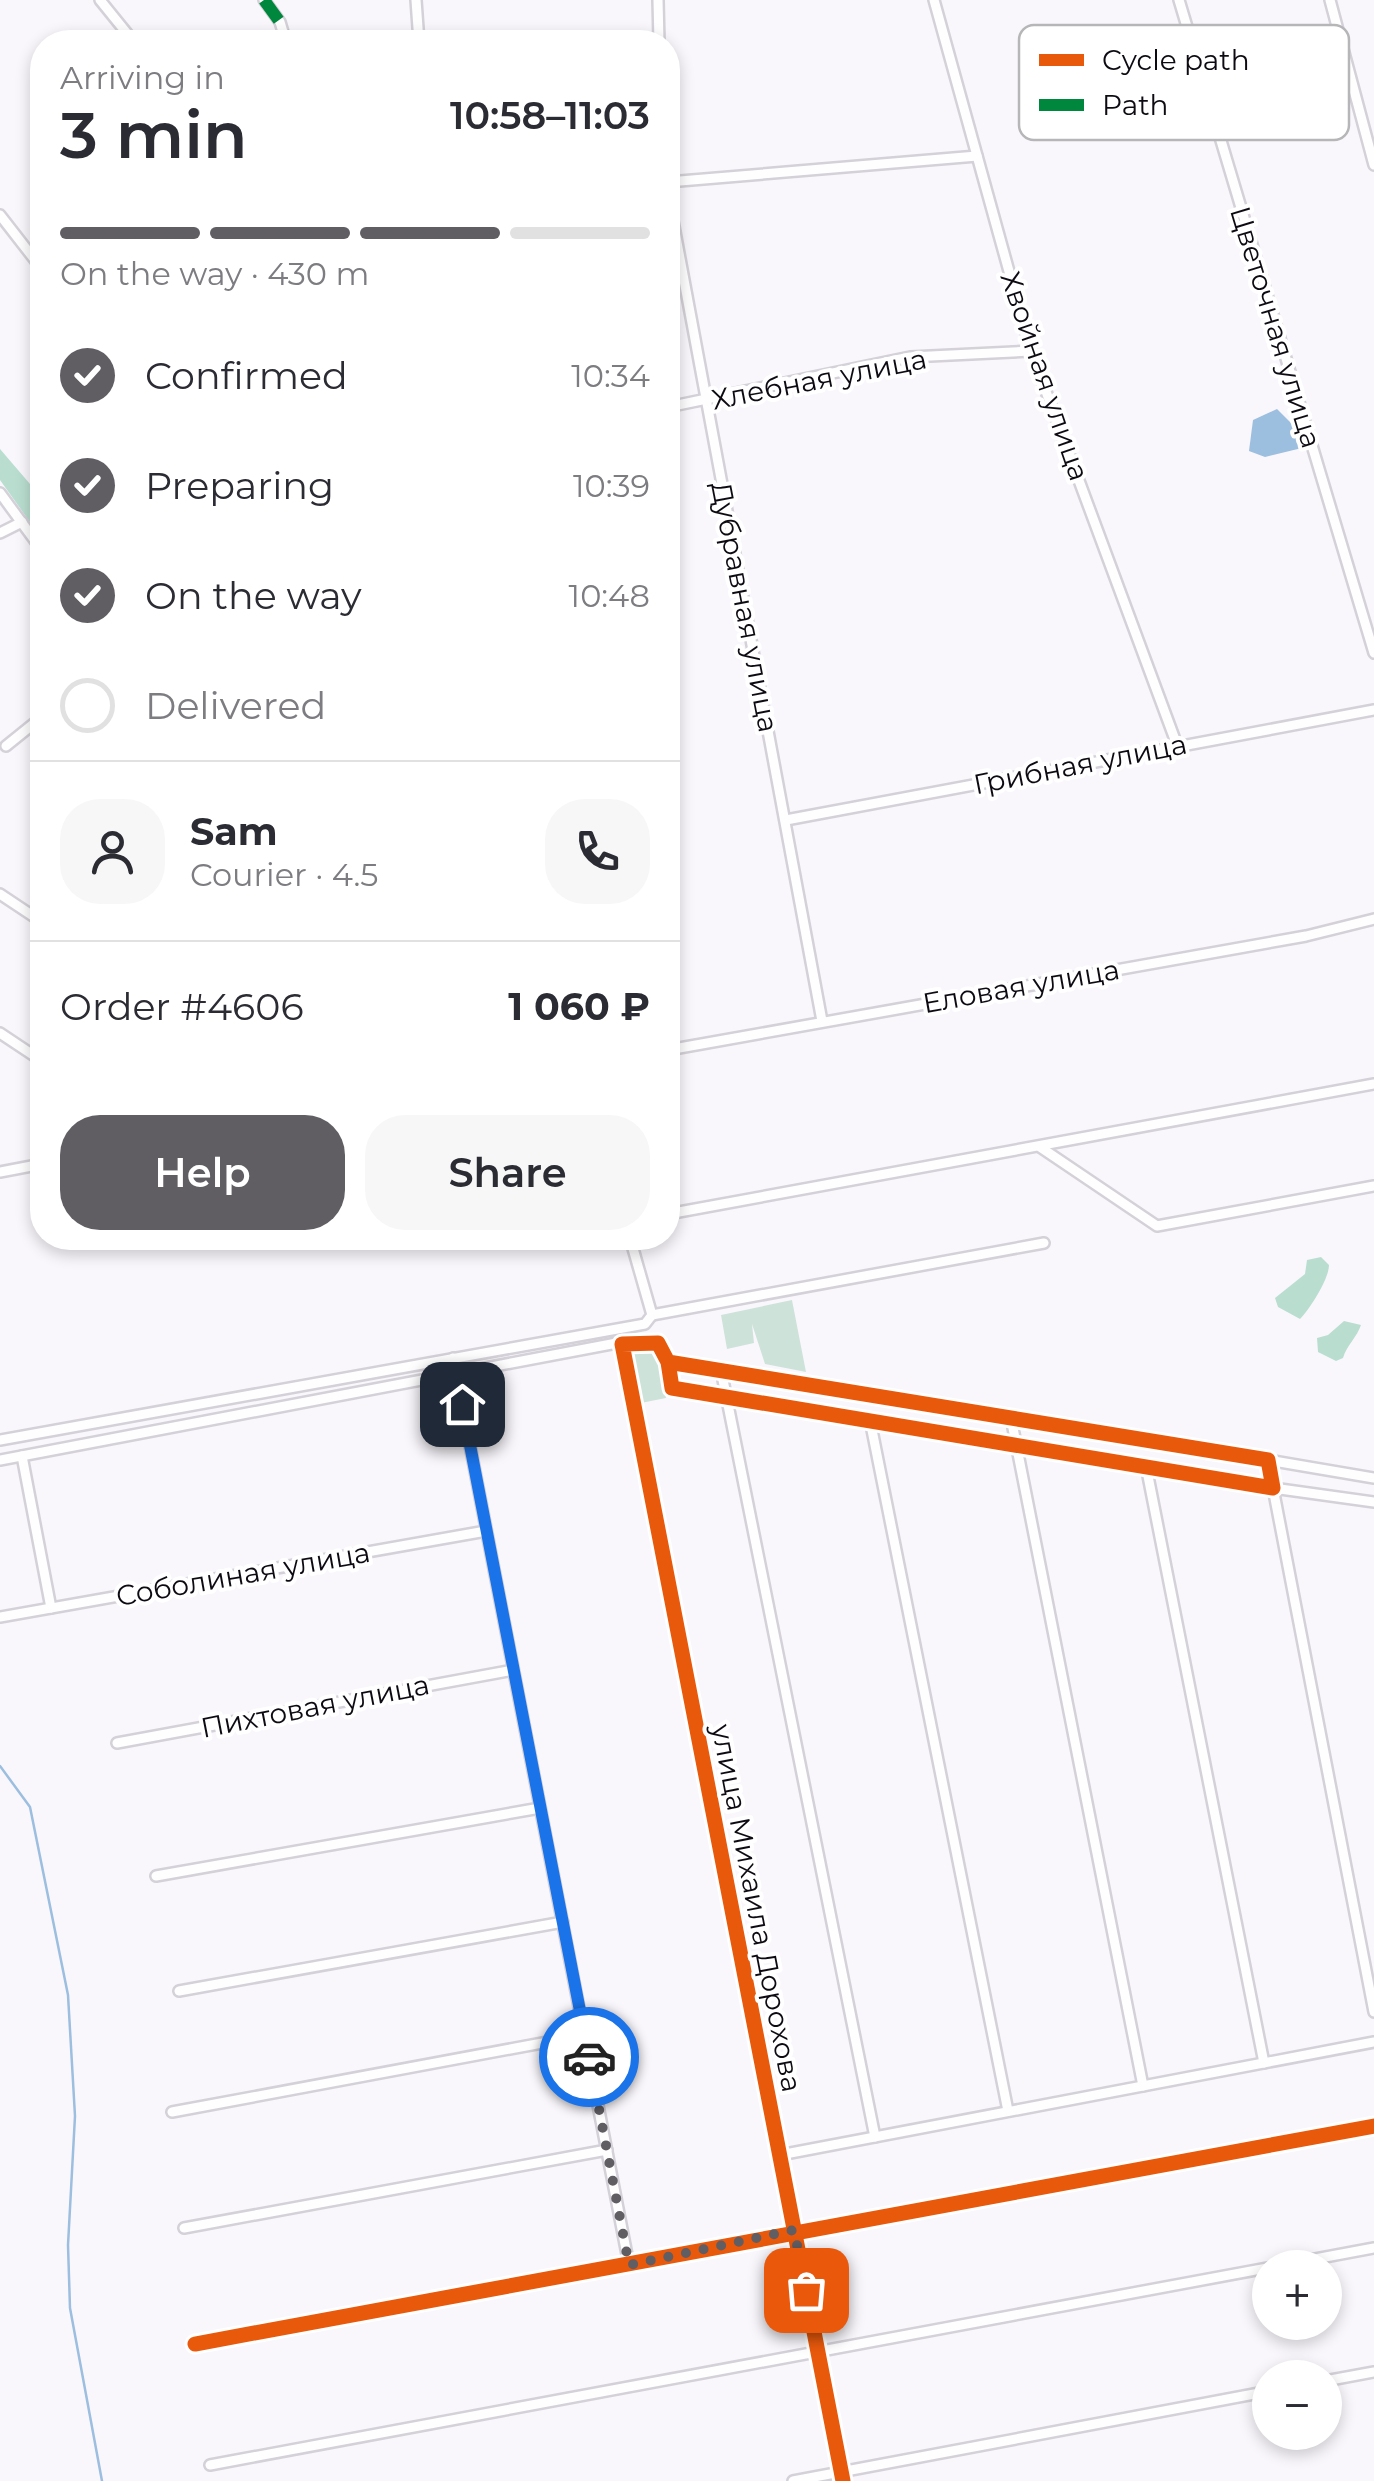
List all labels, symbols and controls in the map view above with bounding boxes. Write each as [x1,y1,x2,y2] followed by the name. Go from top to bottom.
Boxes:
[1019,25,1349,140] legend
[1102,43,1250,77] text: Cycle path
[60,58,225,97] text: Arriving in
[1102,88,1169,122] text: Path
[450,92,650,139] text: 10:58–11:03
[60,95,248,174] text: 3 min
[1223,202,1329,452] street label: Цветочная улица
[60,254,369,293] text: On the way · 430 m
[993,267,1097,485] street label: Хвойная улица
[709,341,929,417] street label: Хлебная улица
[60,348,115,403] icon: check
[145,352,348,399] text: Confirmed
[571,356,650,395] text: 10:34
[60,458,115,513] icon: check
[145,462,334,509] text: Preparing
[573,466,650,505] text: 10:39
[704,479,786,735] street label: Дубравная улица
[60,568,115,623] icon: check
[145,572,362,619] text: On the way
[569,576,650,615] text: 10:48
[145,682,326,729] text: Delivered
[970,727,1190,801] street label: Грибная улица
[60,799,165,904] button: person
[545,799,650,904] button: phone
[190,808,278,855] text: Sam
[190,855,378,894] text: Courier · 4.5
[920,952,1122,1020] street label: Еловая улица
[60,983,304,1030] text: Order #4606
[508,983,650,1030] text: 1 060 ₽
[60,1115,345,1230] button: Help
[365,1115,650,1230] button: Share
[420,1362,505,1447] pin
[435,1377,490,1432] icon: home
[113,1535,373,1613] street label: Соболиная улица
[198,1667,432,1745] street label: Пихтовая улица
[704,1720,809,2095] street label: улица Михаила Дорохова
[539,2007,639,2107] courier
[562,2030,617,2085] icon: car
[764,2248,849,2333] pin
[1252,2250,1342,2450] map controls
[1252,2250,1342,2340] button: +
[779,2263,834,2318] icon: bag
[1252,2360,1342,2450] button: −

